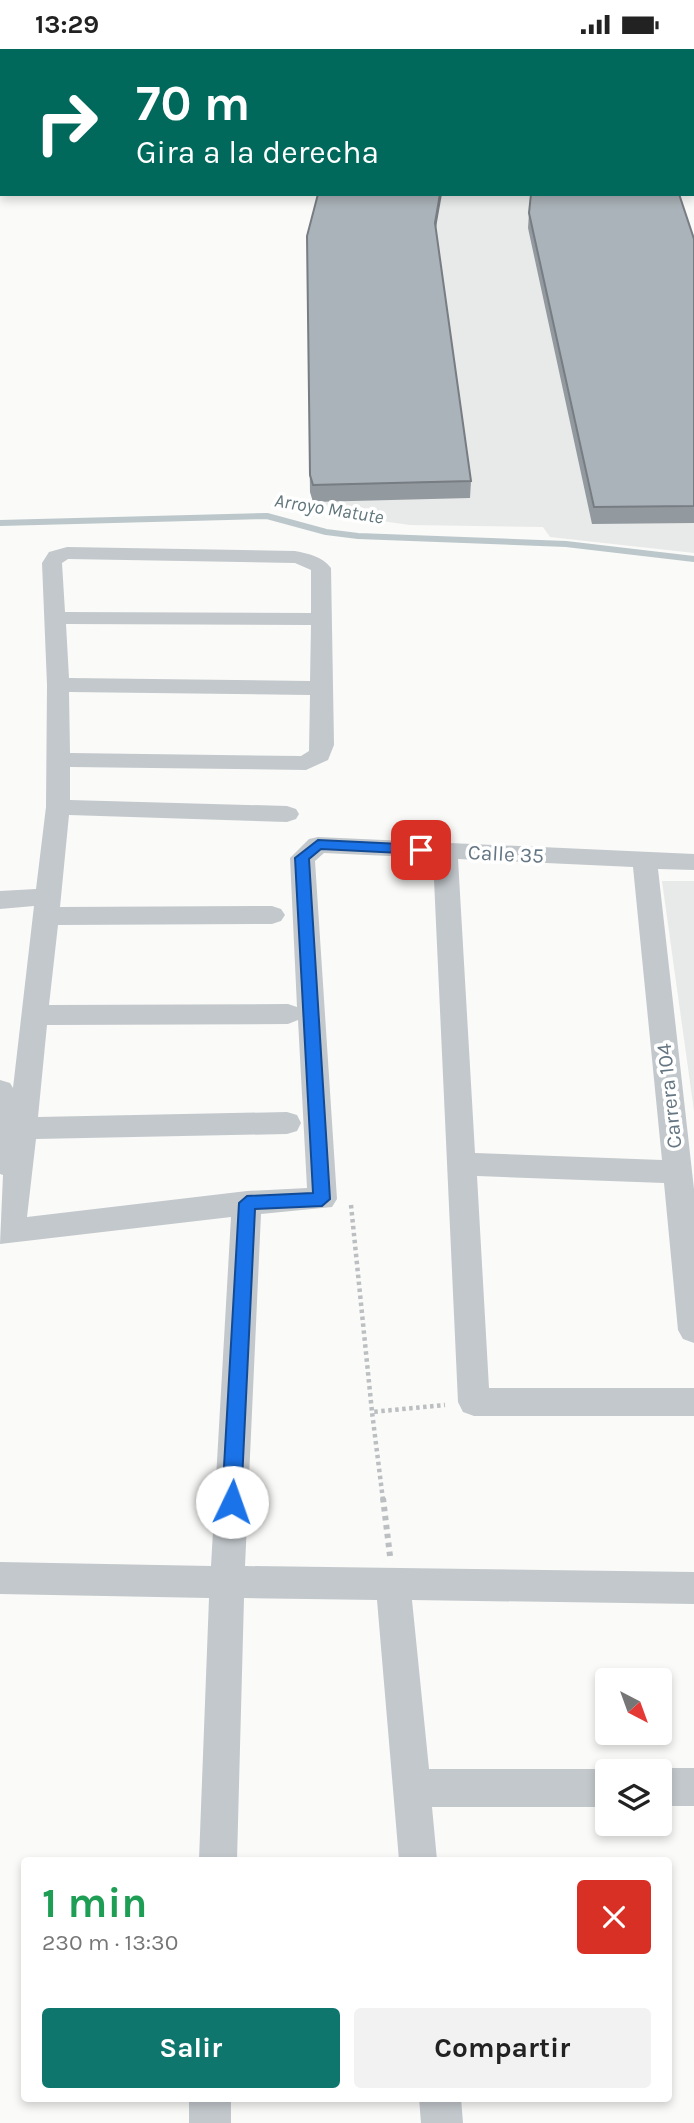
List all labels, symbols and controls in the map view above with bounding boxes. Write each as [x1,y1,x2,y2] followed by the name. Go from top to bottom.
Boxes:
[35,9,99,40] text: 13:29
[136,75,250,132] text: 70 m
[21,77,112,168] icon: right
[136,134,379,171] text: Gira a la derecha
[273,490,385,528] water label: Arroyo Matute
[391,820,451,880] pin
[402,831,440,869] icon: arrive
[467,840,545,868] street label: Calle 35
[652,1042,686,1150] street label: Carrera 104
[195,1465,269,1539] position arrow
[595,1668,672,1745] north arrow
[595,1668,672,1836] map controls
[595,1759,672,1836] button: layers
[42,1878,147,1928] text: 1 min
[577,1880,651,1954] button: close
[42,1929,178,1956] text: 230 m · 13:30
[42,2008,340,2088] button: Salir
[354,2008,651,2088] button: Compartir

